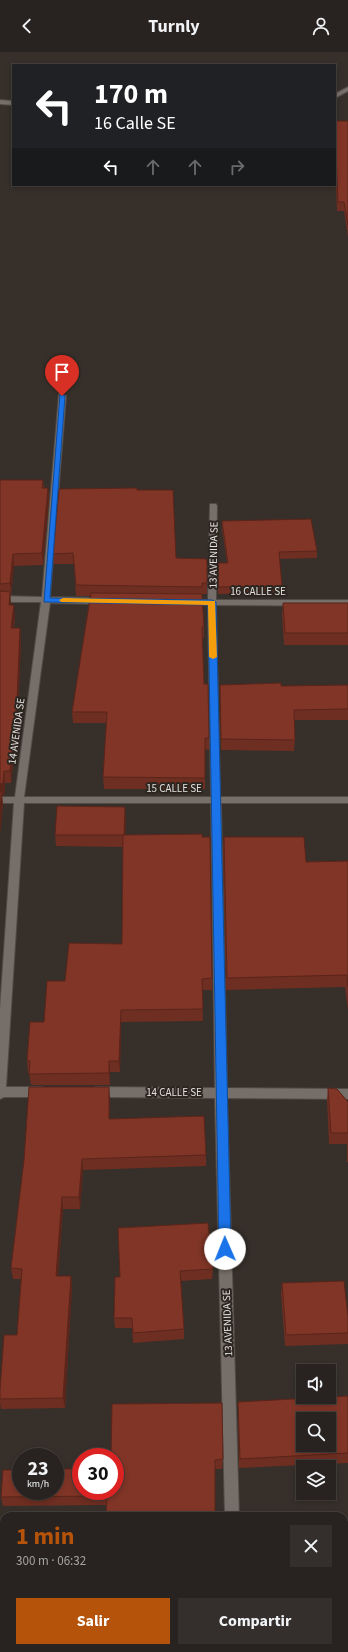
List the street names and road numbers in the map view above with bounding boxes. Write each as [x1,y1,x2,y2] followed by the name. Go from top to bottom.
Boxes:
[205,521,222,589] street label: 13 AVENIDA SE
[230,584,286,599] street label: 16 CALLE SE
[4,697,29,765] street label: 14 AVENIDA SE
[146,781,202,796] street label: 15 CALLE SE
[146,1085,202,1100] street label: 14 CALLE SE
[219,1289,236,1357] street label: 13 AVENIDA SE

